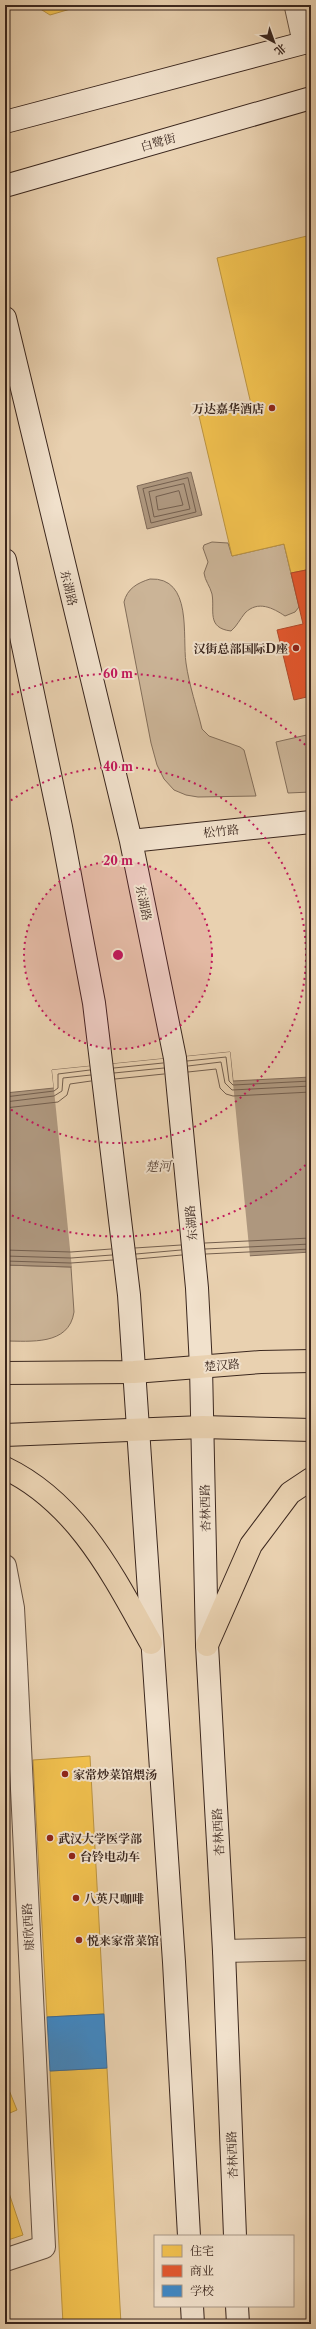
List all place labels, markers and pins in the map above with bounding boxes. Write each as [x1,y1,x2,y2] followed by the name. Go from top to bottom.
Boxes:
[192,401,264,416] place label: 万达嘉华酒店
[267,403,277,413] marker: 万达嘉华酒店
[194,641,288,656] place label: 汉街总部国际D座
[291,643,301,653] marker: 汉街总部国际D座
[111,948,125,962] centre of rings
[73,1767,157,1782] place label: 家常炒菜馆煨汤
[60,1769,70,1779] marker: 家常炒菜馆煨汤
[58,1831,142,1846] place label: 武汉大学医学部
[45,1833,55,1843] marker: 武汉大学医学部
[80,1849,140,1864] place label: 台铃电动车
[67,1851,77,1861] marker: 台铃电动车
[84,1891,144,1906] place label: 八英尺咖啡
[71,1893,81,1903] marker: 八英尺咖啡
[87,1933,159,1948] place label: 悦来家常菜馆
[74,1935,84,1945] marker: 悦来家常菜馆

